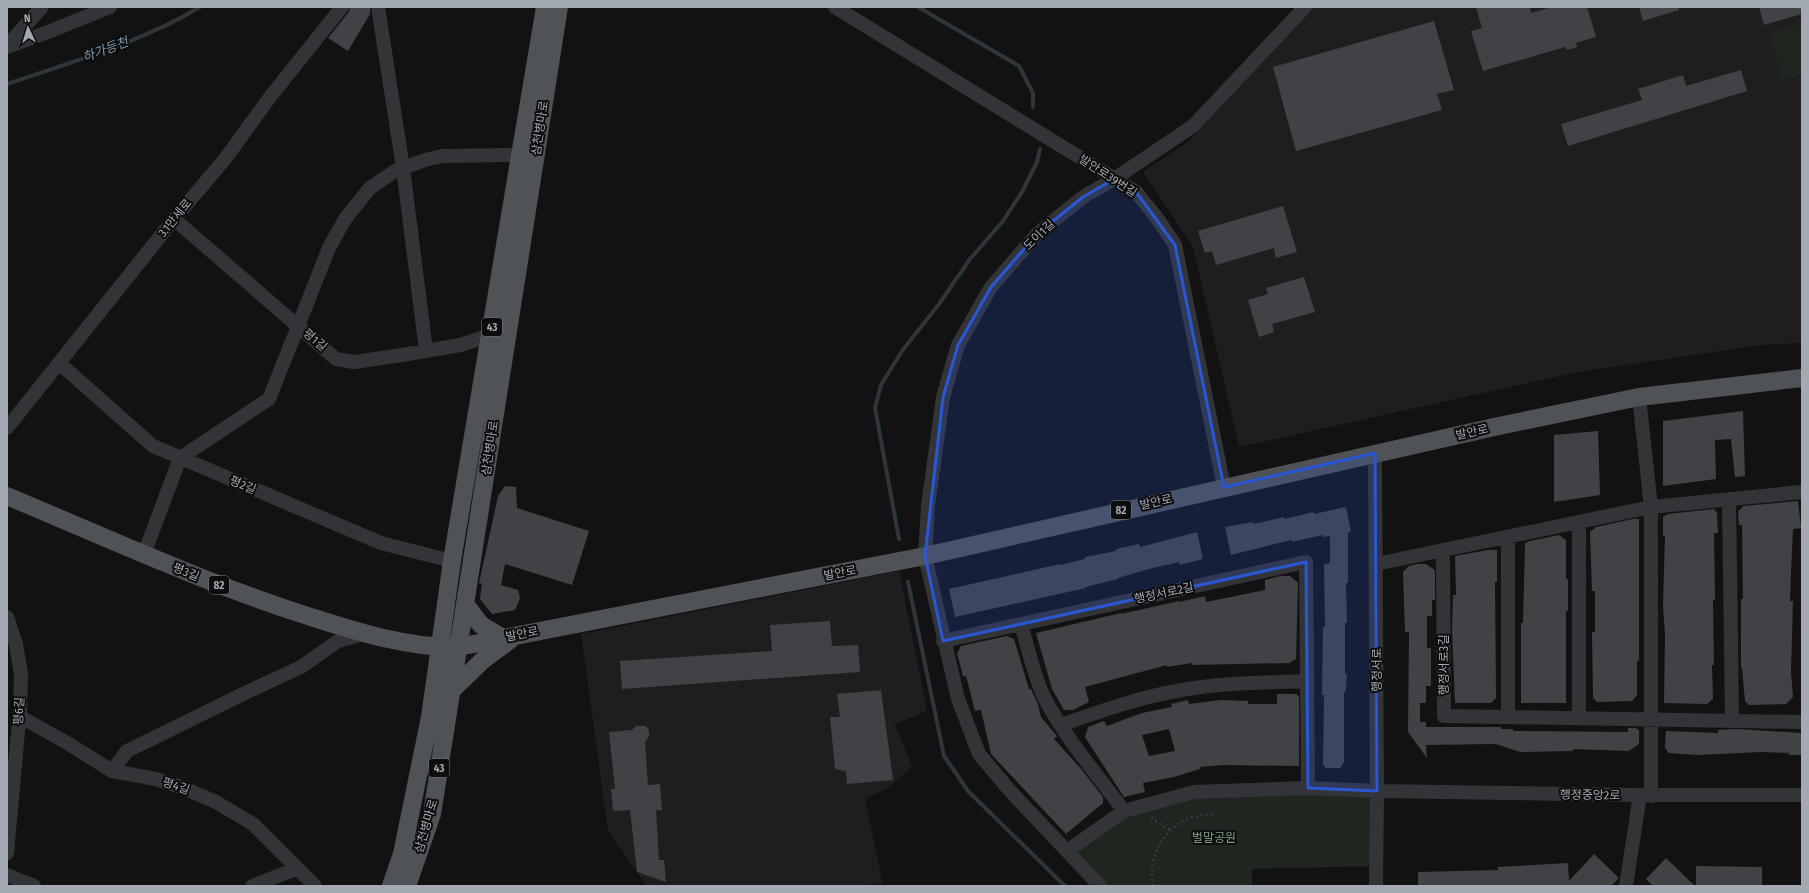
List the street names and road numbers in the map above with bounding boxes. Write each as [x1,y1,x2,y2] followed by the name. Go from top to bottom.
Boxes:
[529,100,551,156] street label: 삼천병마로
[1076,152,1140,200] street label: 발안로39번길
[156,196,194,240] street label: 3.1만세로
[1021,217,1057,253] street label: 도이1길
[482,318,502,336] road number: 43
[300,326,330,354] street label: 평1길
[479,420,501,476] street label: 삼천병마로
[1454,421,1490,443] street label: 발안로
[228,473,258,497] street label: 평2길
[1138,491,1174,513] street label: 발안로
[1111,501,1131,519] road number: 82
[171,560,201,584] street label: 평3길
[822,563,858,583] street label: 발안로
[209,576,229,594] road number: 82
[1133,580,1195,606] street label: 행정서로2길
[504,624,540,644] street label: 발안로
[1437,635,1451,695] street label: 행정서로3길
[1370,648,1384,692] street label: 행정서로
[11,697,27,725] street label: 평6길
[429,759,449,777] road number: 43
[161,775,191,797] street label: 평4길
[1560,787,1620,803] street label: 행정중앙2로
[412,798,440,854] street label: 삼천병마로

